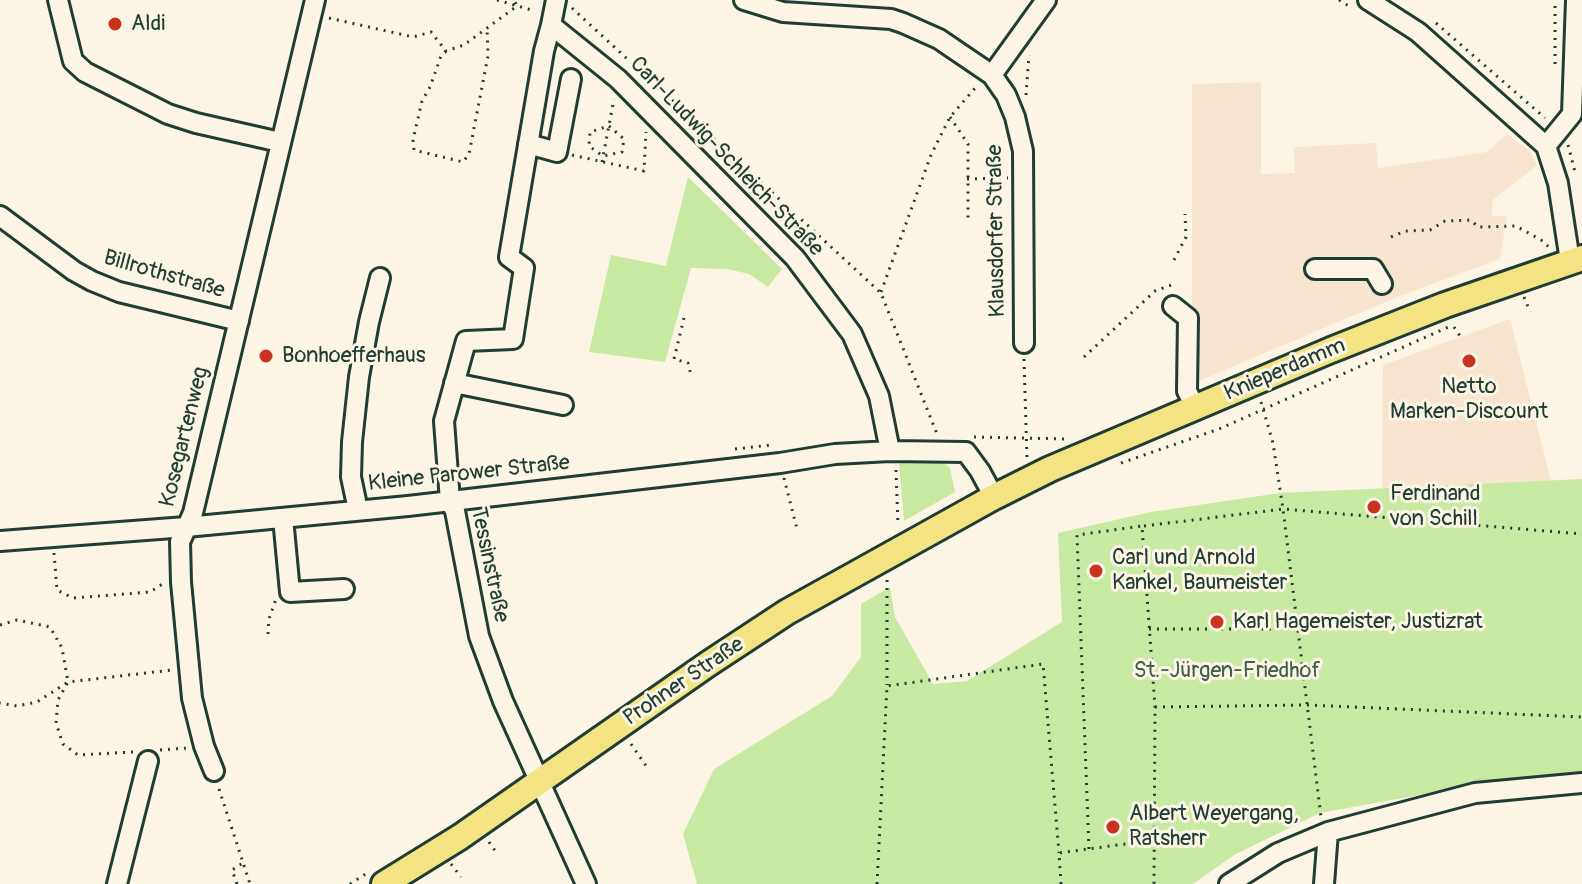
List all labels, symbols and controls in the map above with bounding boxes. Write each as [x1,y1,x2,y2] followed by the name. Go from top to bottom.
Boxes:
[131,11,165,37] place label: Aldi
[106,15,124,33] marker: Aldi
[624,52,828,262] street label: Carl-Ludwig-Schleich-Straße
[982,144,1012,318] street label: Klausdorfer Straße
[100,245,228,305] street label: Billrothstraße
[1220,333,1350,407] street label: Knieperdamm
[282,343,426,369] place label: Bonhoefferhaus
[257,347,275,365] marker: Bonhoefferhaus
[1460,352,1478,370] marker: Netto Marken-Discount
[155,364,215,510] street label: Kosegartenweg
[1390,374,1548,426] place label: Netto Marken-Discount
[367,450,571,498] street label: Kleine Parower Straße
[1390,481,1481,532] place label: Ferdinand von Schill
[1365,498,1383,516] marker: Ferdinand von Schill
[464,505,514,625] street label: Tessinstraße
[1112,545,1287,596] place label: Carl und Arnold Kankel, Baumeister
[1087,562,1105,580] marker: Carl und Arnold Kankel, Baumeister
[1233,609,1483,635] place label: Karl Hagemeister, Justizrat
[1208,613,1226,631] marker: Karl Hagemeister, Justizrat
[619,632,749,732] street label: Prohner Straße
[1134,658,1320,684] park label: St.-Jürgen-Friedhof
[1129,801,1299,852] place label: Albert Weyergang, Ratsherr
[1104,818,1122,836] marker: Albert Weyergang, Ratsherr

